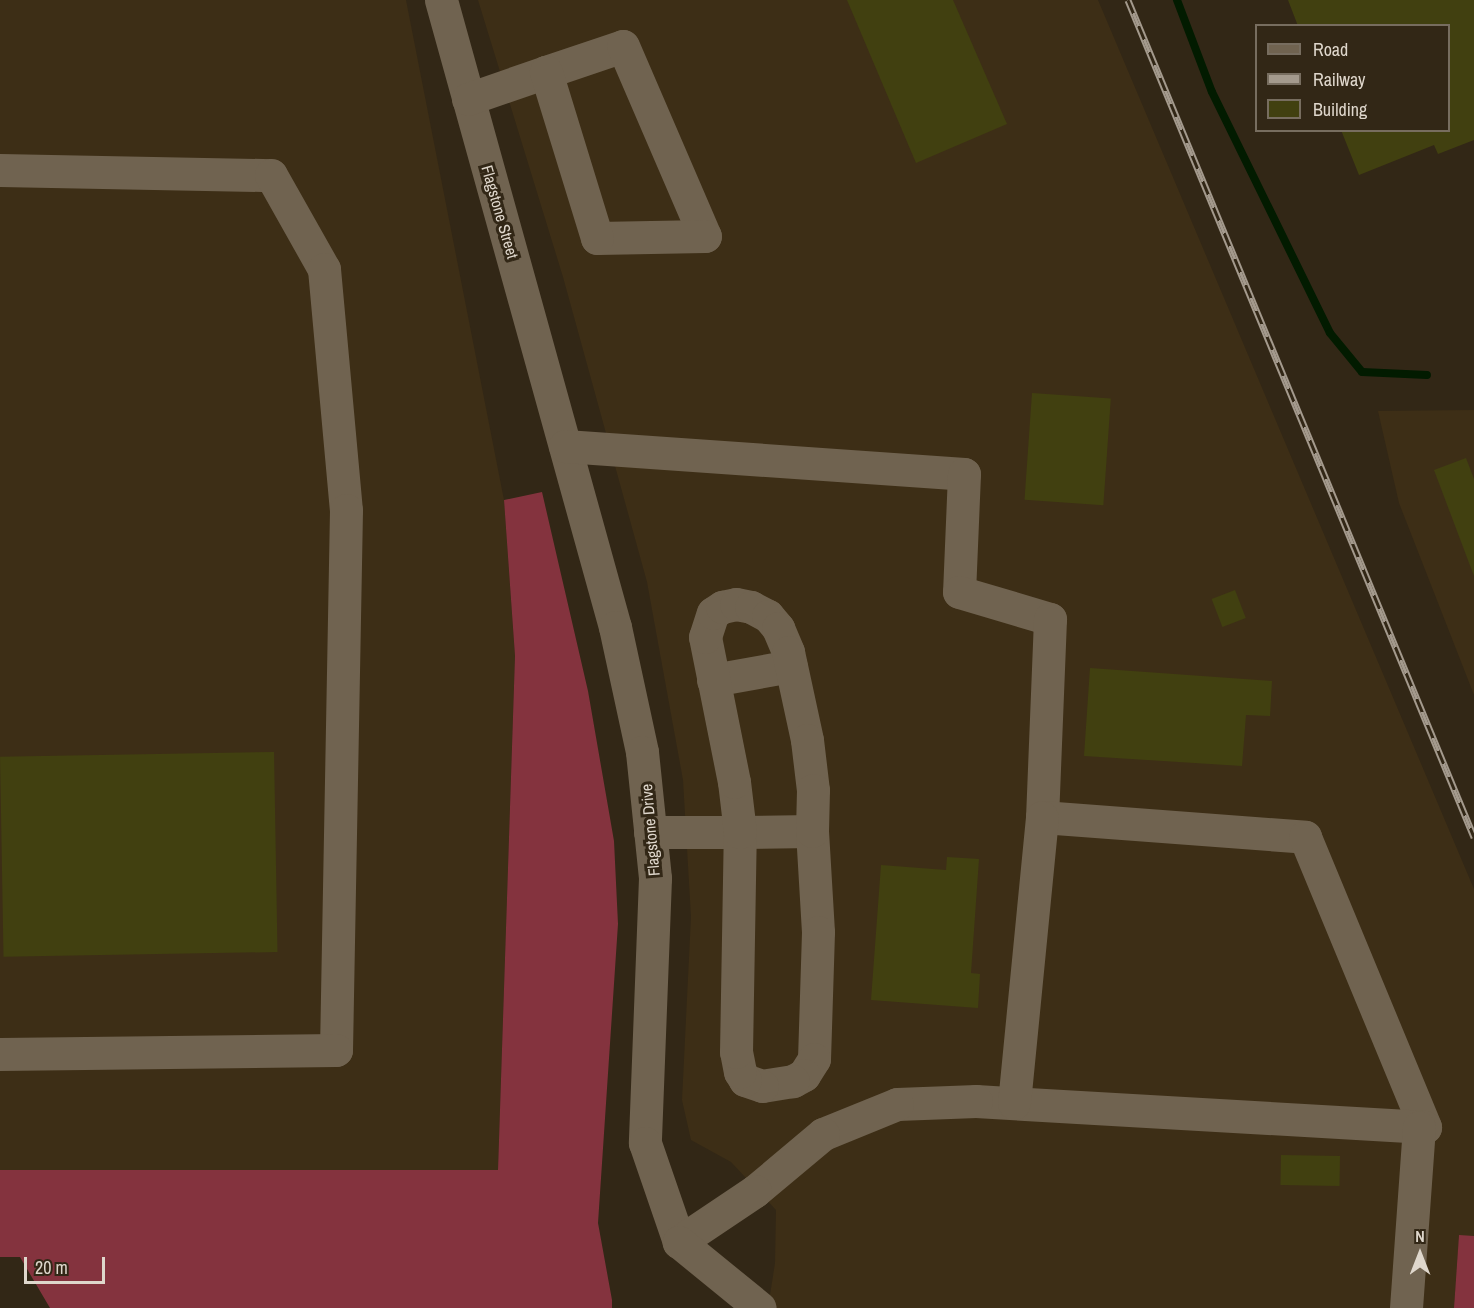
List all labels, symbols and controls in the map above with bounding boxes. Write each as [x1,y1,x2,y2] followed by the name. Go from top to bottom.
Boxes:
[1255,24,1450,132] legend
[1313,37,1348,62] text: Road
[1313,67,1366,92] text: Railway
[1313,97,1367,122] text: Building
[478,163,522,261] street label: Flagstone Street
[636,783,664,877] street label: Flagstone Drive
[1390,1224,1450,1284] north arrow
[1415,1225,1425,1247] text: N
[27,1245,108,1283] scale bar
[35,1255,68,1280] text: 20 m

